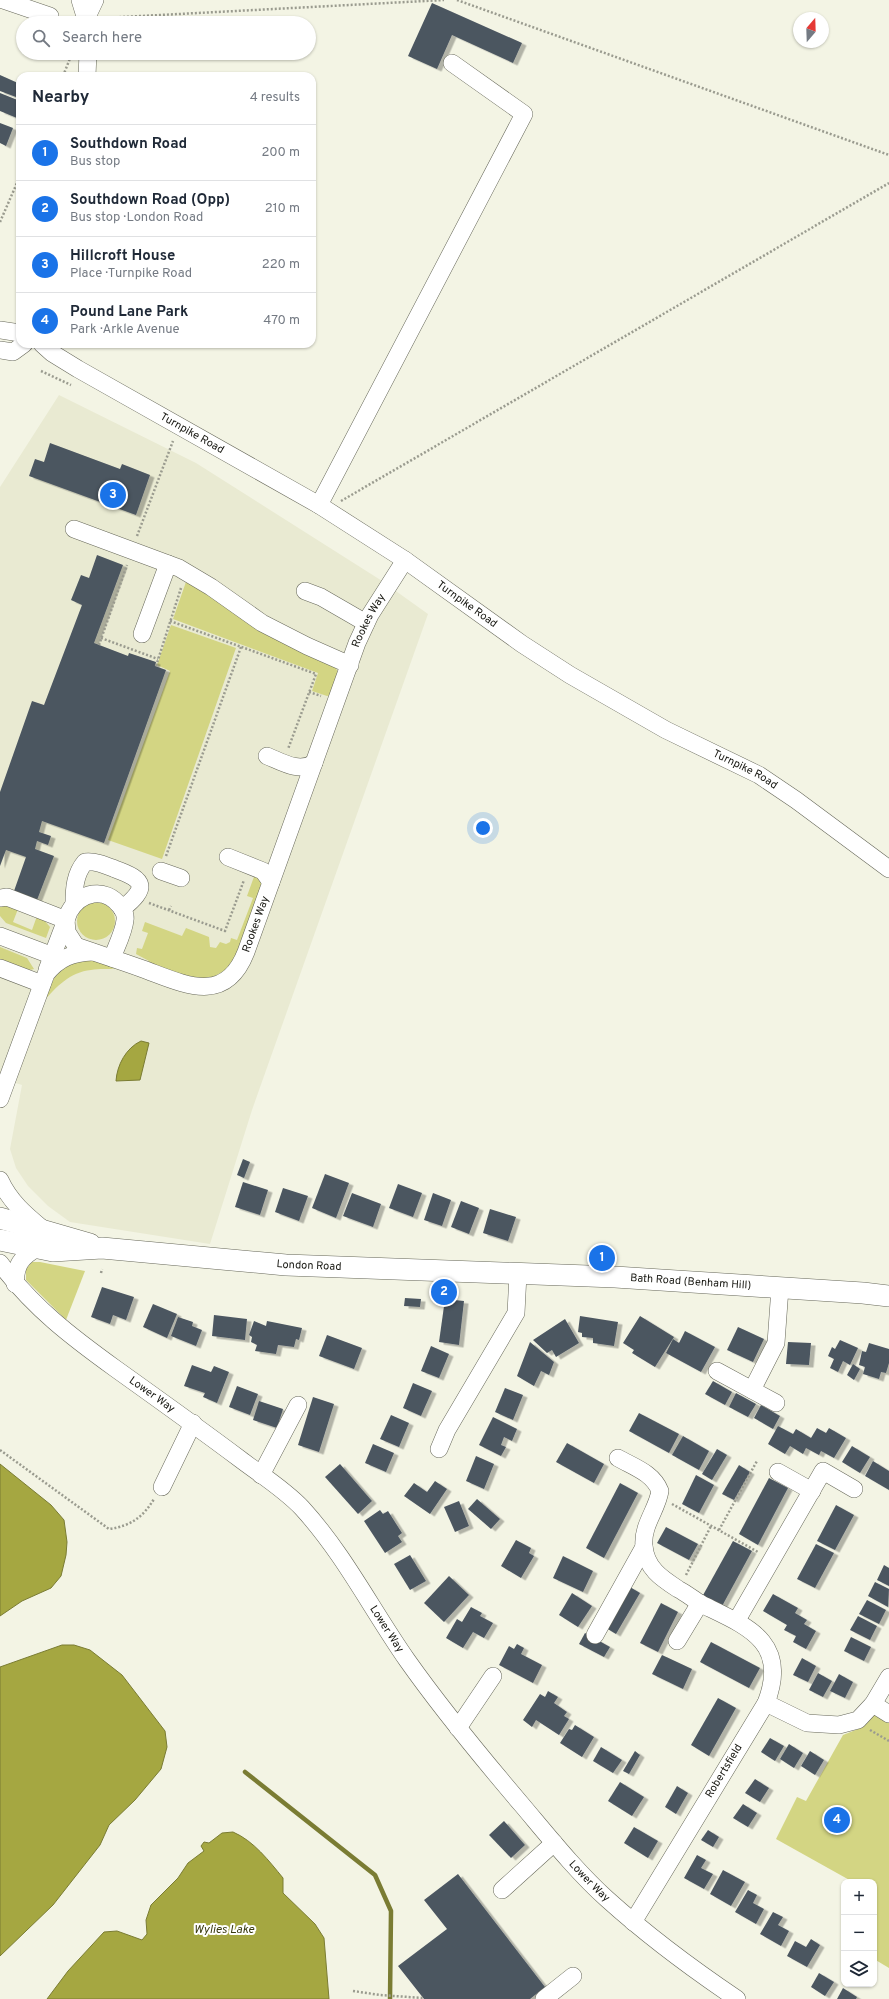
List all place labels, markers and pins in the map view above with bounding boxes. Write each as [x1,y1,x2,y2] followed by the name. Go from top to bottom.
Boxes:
[100,480,126,510] pin: 3
[589,1243,615,1273] pin: 1
[431,1277,457,1307] pin: 2
[824,1805,850,1835] pin: 4

